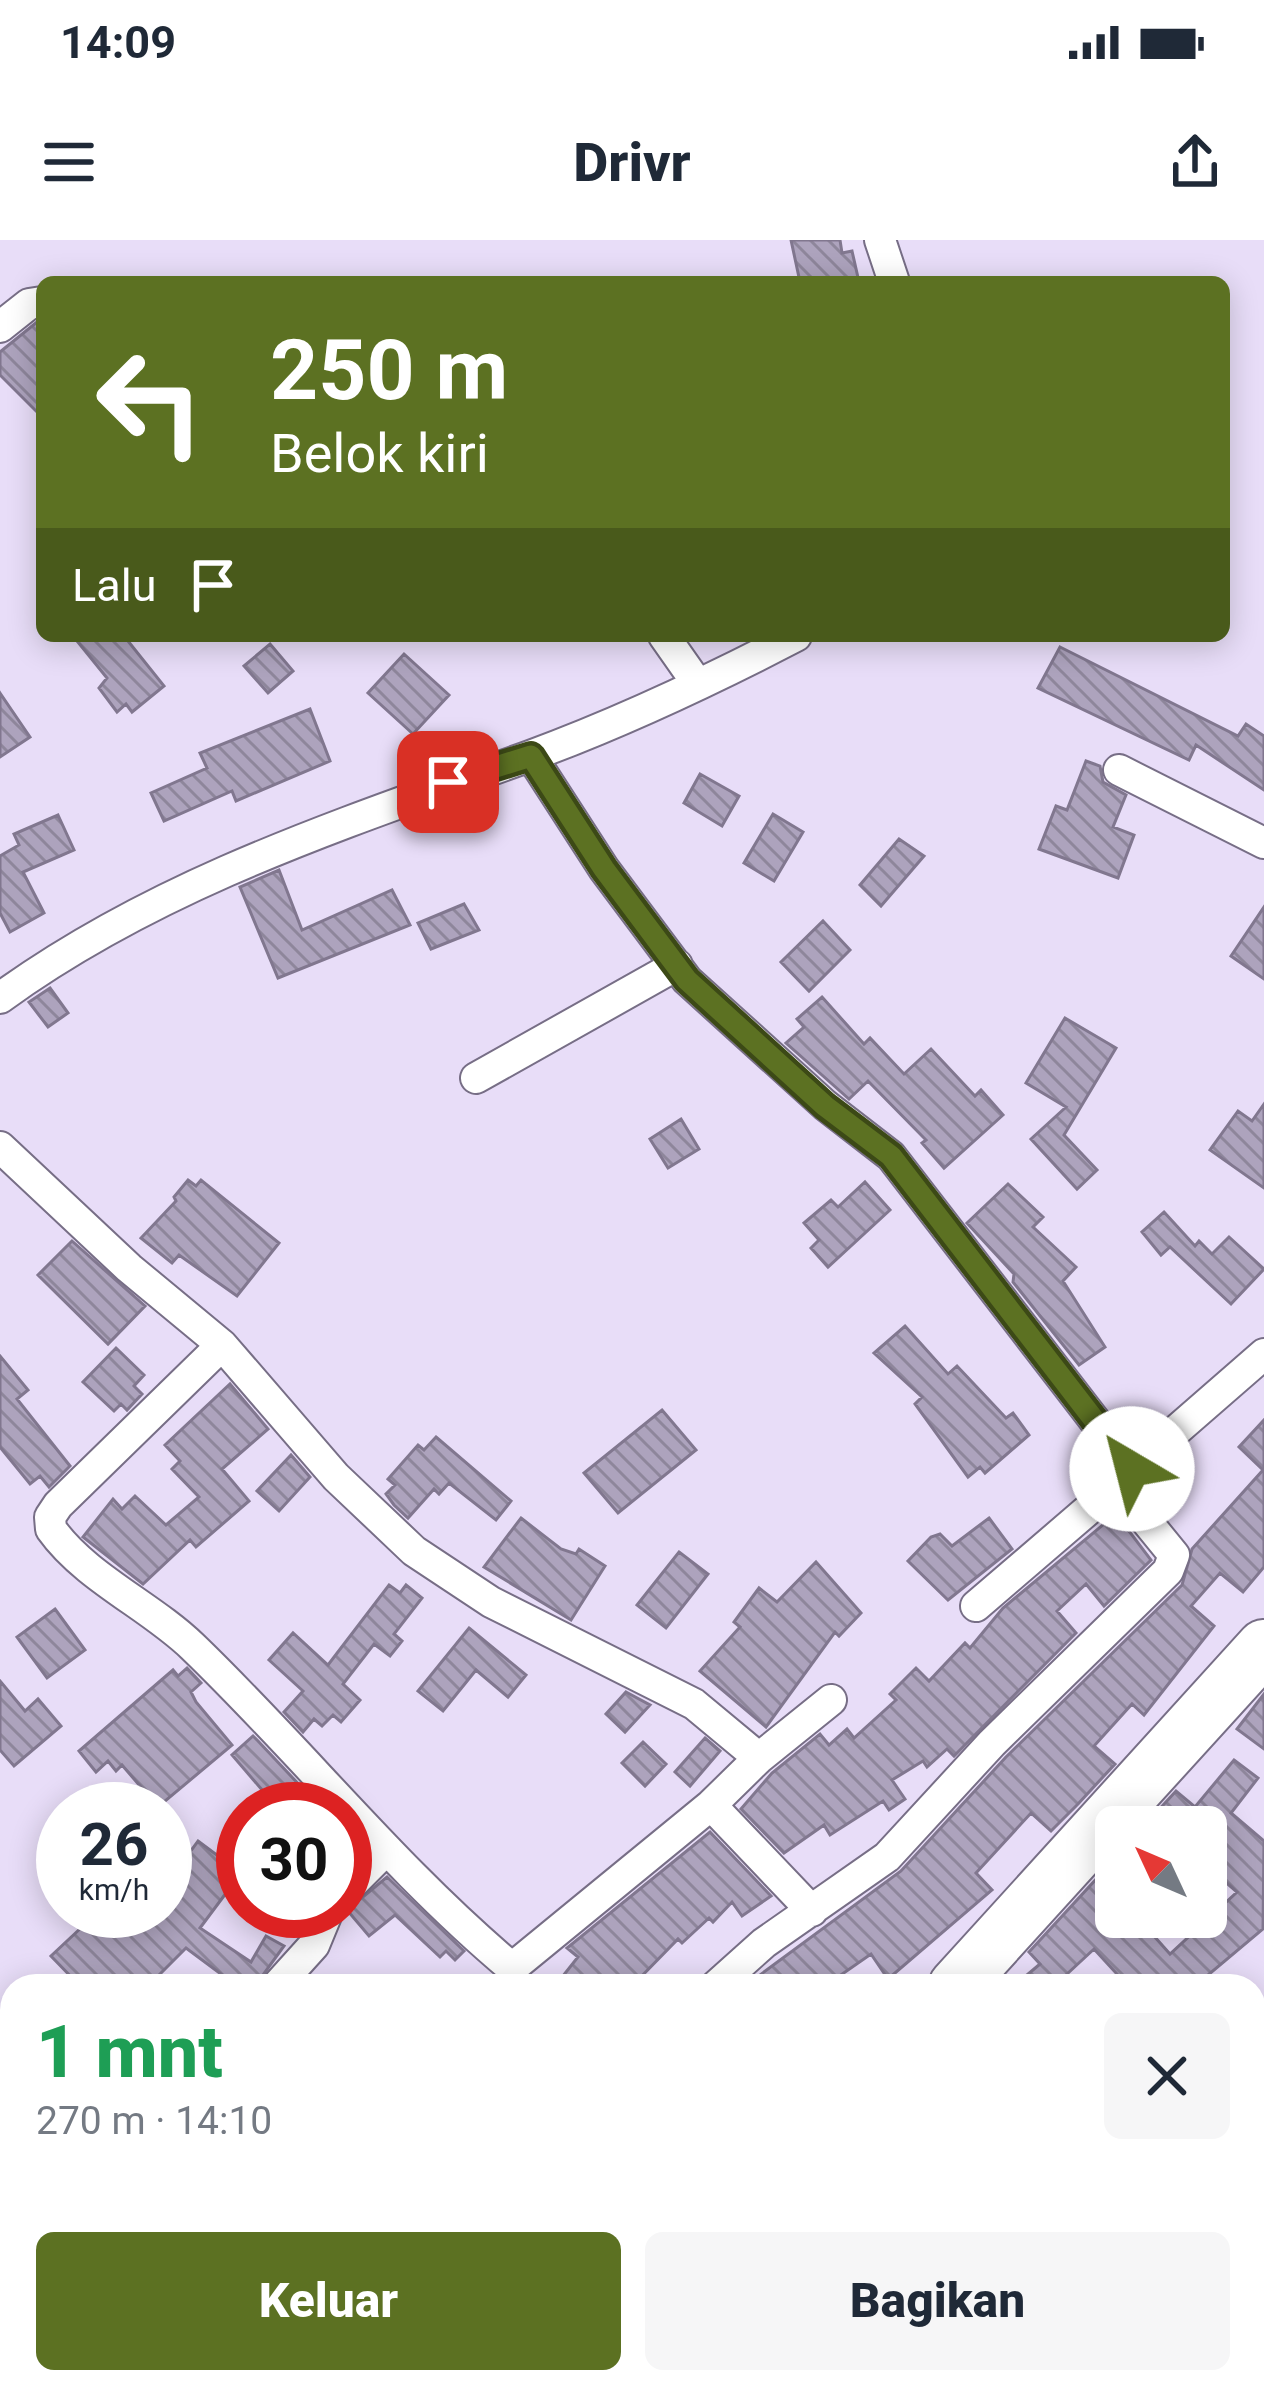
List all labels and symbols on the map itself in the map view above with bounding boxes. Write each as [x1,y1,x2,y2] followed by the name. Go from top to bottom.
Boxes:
[397,731,499,833] pin
[1069,1406,1195,1532] position arrow
[216,1782,372,1938] speed limit sign: 30
[1095,1806,1227,1938] north arrow

